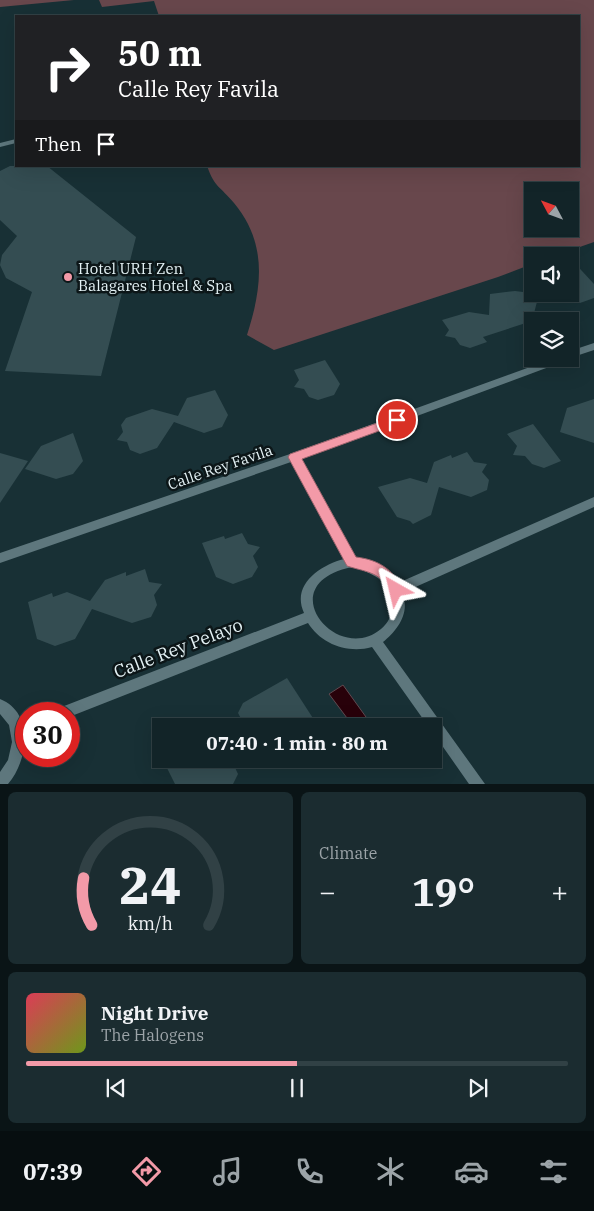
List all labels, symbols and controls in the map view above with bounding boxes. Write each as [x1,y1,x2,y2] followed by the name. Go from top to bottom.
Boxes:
[118,30,202,76] text: 50 m
[35,35,100,100] icon: right
[118,74,279,103] text: Calle Rey Favila
[92,130,120,158] icon: arrive
[35,132,82,156] text: Then
[524,182,579,238] north arrow
[524,182,579,367] map controls
[524,247,579,302] button: sound
[78,259,233,295] place label: Hotel URH Zen Balagares Hotel & Spa
[62,271,74,283] marker: Hotel URH Zen Balagares Hotel & Spa
[524,312,579,367] button: layers
[376,399,418,441] pin
[383,406,411,434] icon: arrive
[165,440,275,494] street label: Calle Rey Favila
[369,563,421,615] position arrow
[110,613,246,683] street label: Calle Rey Pelayo
[15,702,80,767] speed limit sign: 30
[206,731,388,755] text: 07:40 · 1 min · 80 m
[319,843,377,863] text: Climate
[119,851,182,918] text: 24
[412,867,475,916] text: 19°
[319,873,336,910] text: −
[551,873,568,910] text: +
[128,912,173,935] text: km/h
[101,1001,209,1025] text: Night Drive
[101,1025,204,1045] text: The Halogens
[102,1074,130,1102] icon: previous
[283,1074,311,1102] icon: pause
[464,1074,492,1102] icon: next
[129,1154,164,1189] icon: directions
[210,1154,245,1189] icon: music
[292,1154,327,1189] icon: phone
[373,1154,408,1189] icon: climate
[454,1154,489,1189] icon: car
[536,1154,571,1189] icon: filters
[23,1157,83,1186] text: 07:39

